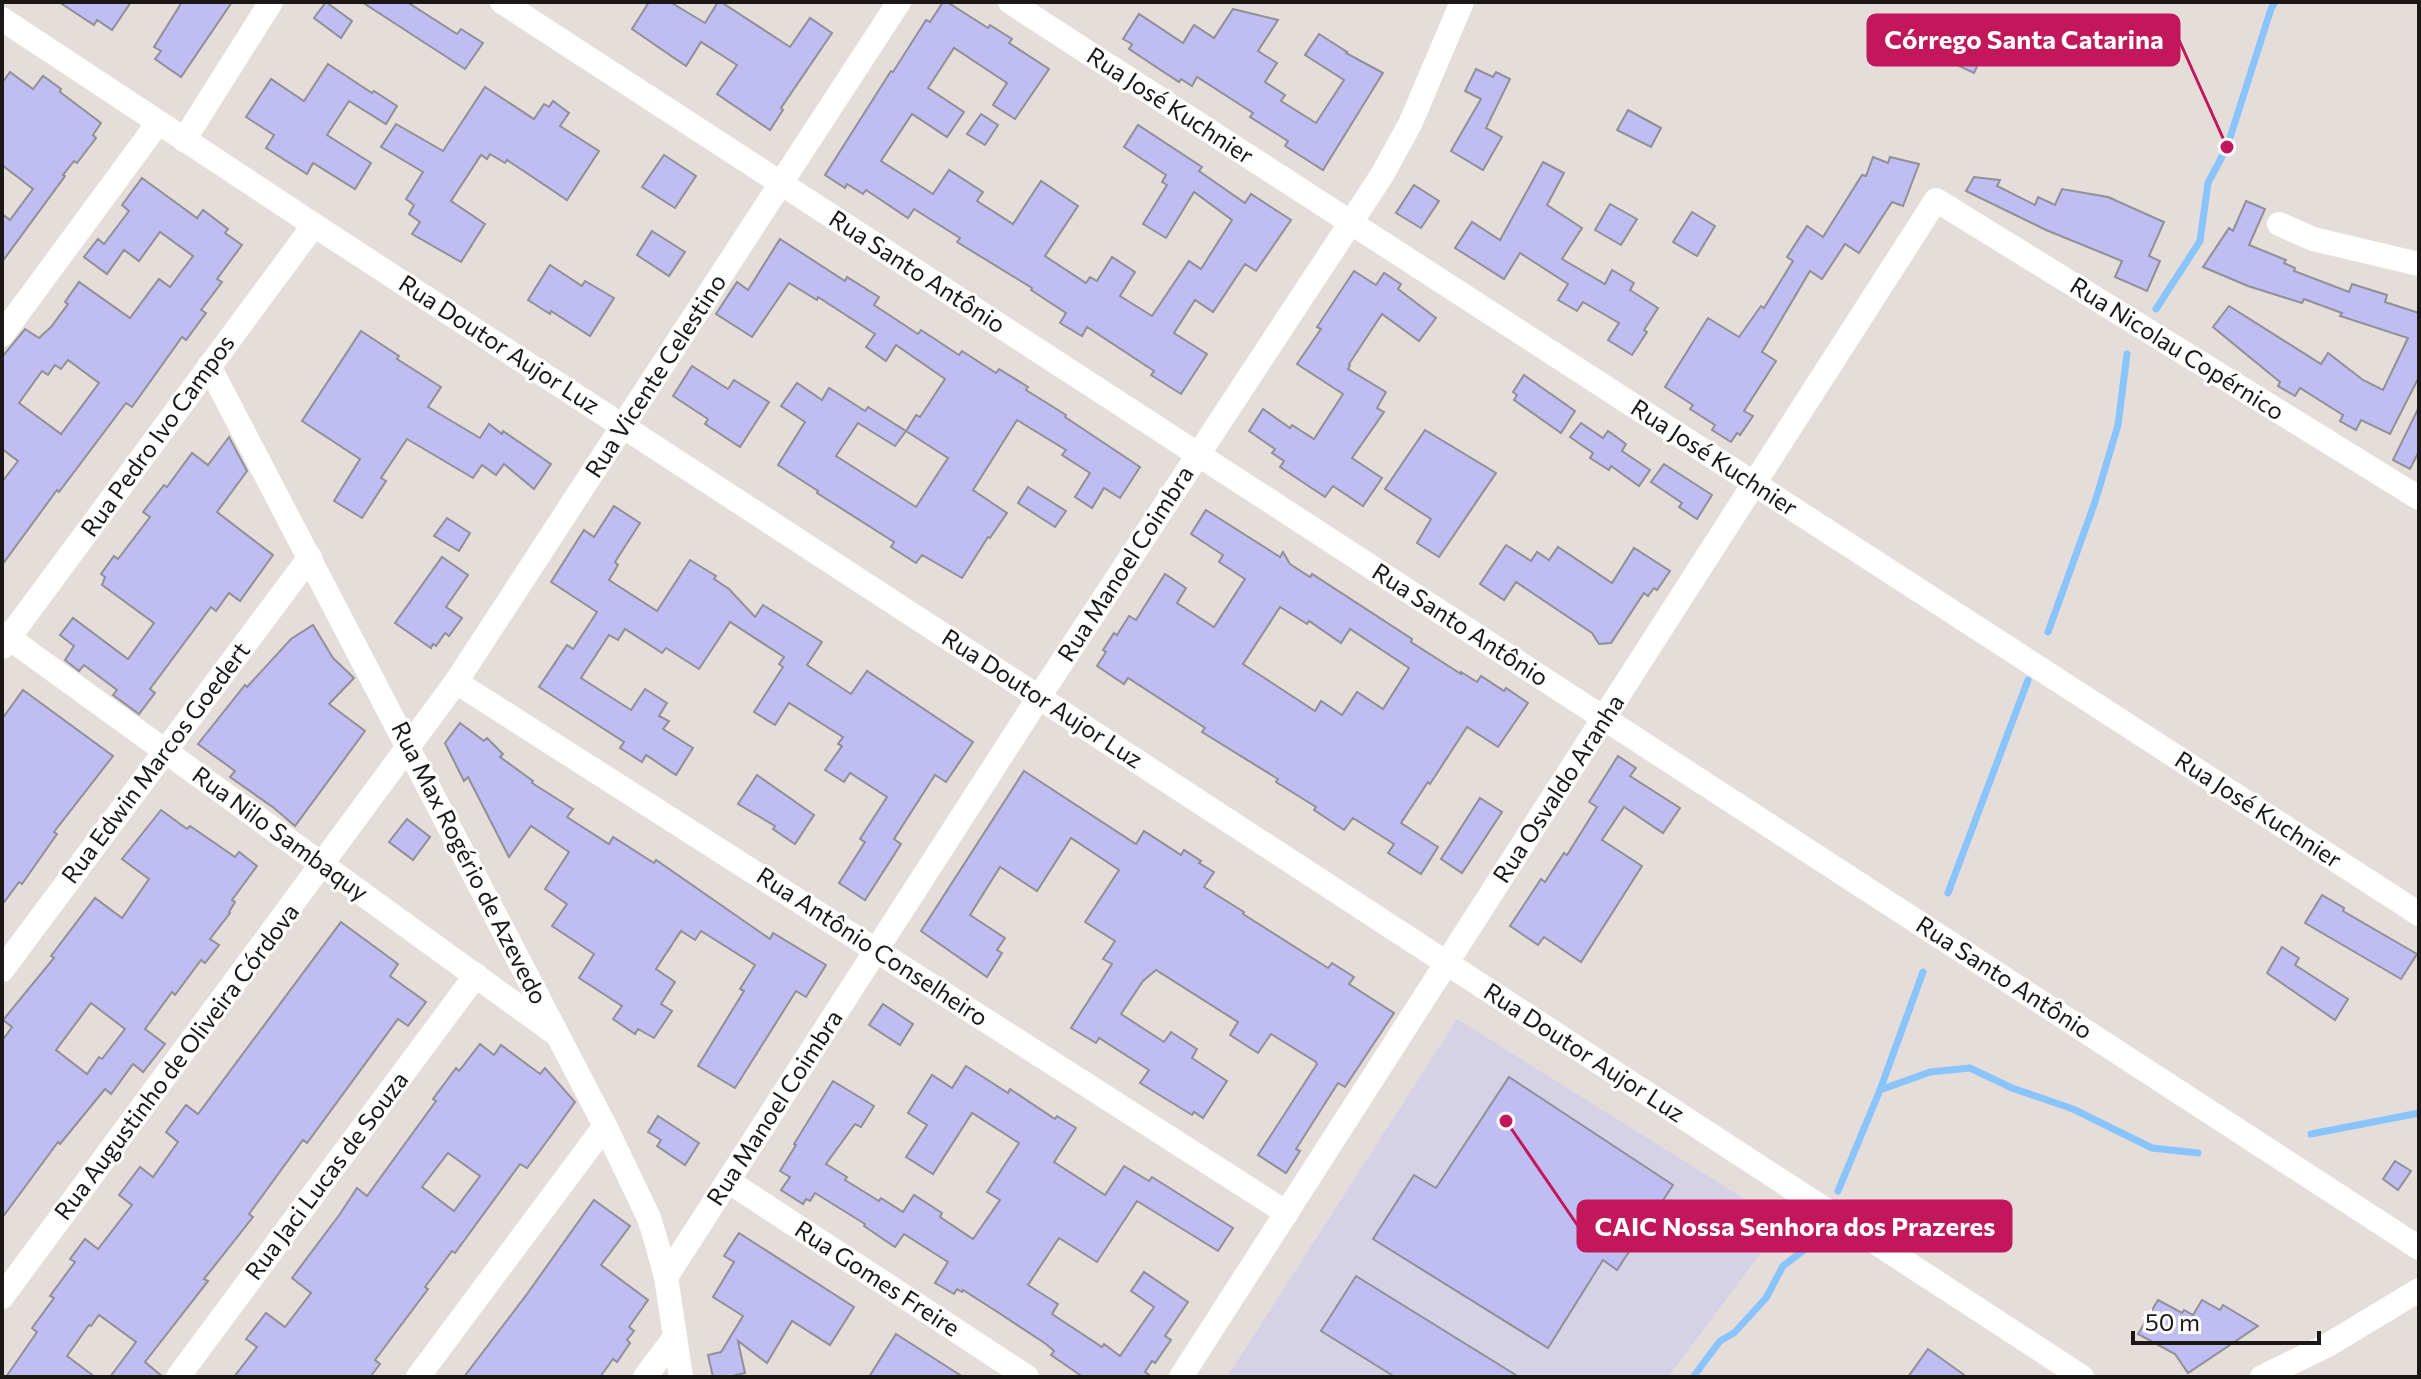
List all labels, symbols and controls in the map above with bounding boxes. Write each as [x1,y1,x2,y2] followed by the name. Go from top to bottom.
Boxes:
[1868,15,2179,65] callout: Córrego Santa Catarina
[1884,23,2164,54] text: Córrego Santa Catarina
[1082,40,1260,170] street label: Rua José Kuchnier
[824,203,1011,338] street label: Rua Santo Antônio
[394,268,606,420] street label: Rua Doutor Aujor Luz
[578,268,731,483] street label: Rua Vicente Celestino
[2065,270,2290,425] street label: Rua Nicolau Copérnico
[74,329,240,542] street label: Rua Pedro Ivo Campos
[1626,392,1804,522] street label: Rua José Kuchnier
[1051,460,1199,666] street label: Rua Manoel Coimbra
[1367,556,1554,691] street label: Rua Santo Antônio
[937,622,1149,774] street label: Rua Doutor Aujor Luz
[55,636,255,889] street label: Rua Edwin Marcos Goedert
[1486,689,1629,888] street label: Rua Osvaldo Aranha
[386,716,554,1009] street label: Rua Max Rogério de Azevedo
[2170,744,2348,874] street label: Rua José Kuchnier
[187,759,374,906] street label: Rua Nilo Sambaquy
[752,860,994,1031] street label: Rua Antônio Conselheiro
[47,897,304,1225] street label: Rua Augustinho de Oliveira Córdova
[1911,909,2098,1044] street label: Rua Santo Antônio
[1479,976,1691,1128] street label: Rua Doutor Aujor Luz
[700,1004,848,1210] street label: Rua Manoel Coimbra
[238,1065,414,1285] street label: Rua Jaci Lucas de Souza
[1578,1201,2011,1251] callout: CAIC Nossa Senhora dos Prazeres
[1595,1210,1995,1241] text: CAIC Nossa Senhora dos Prazeres
[790,1214,966,1342] street label: Rua Gomes Freire
[2133,1295,2319,1345] scale bar
[2145,1307,2200,1336] text: 50 m

